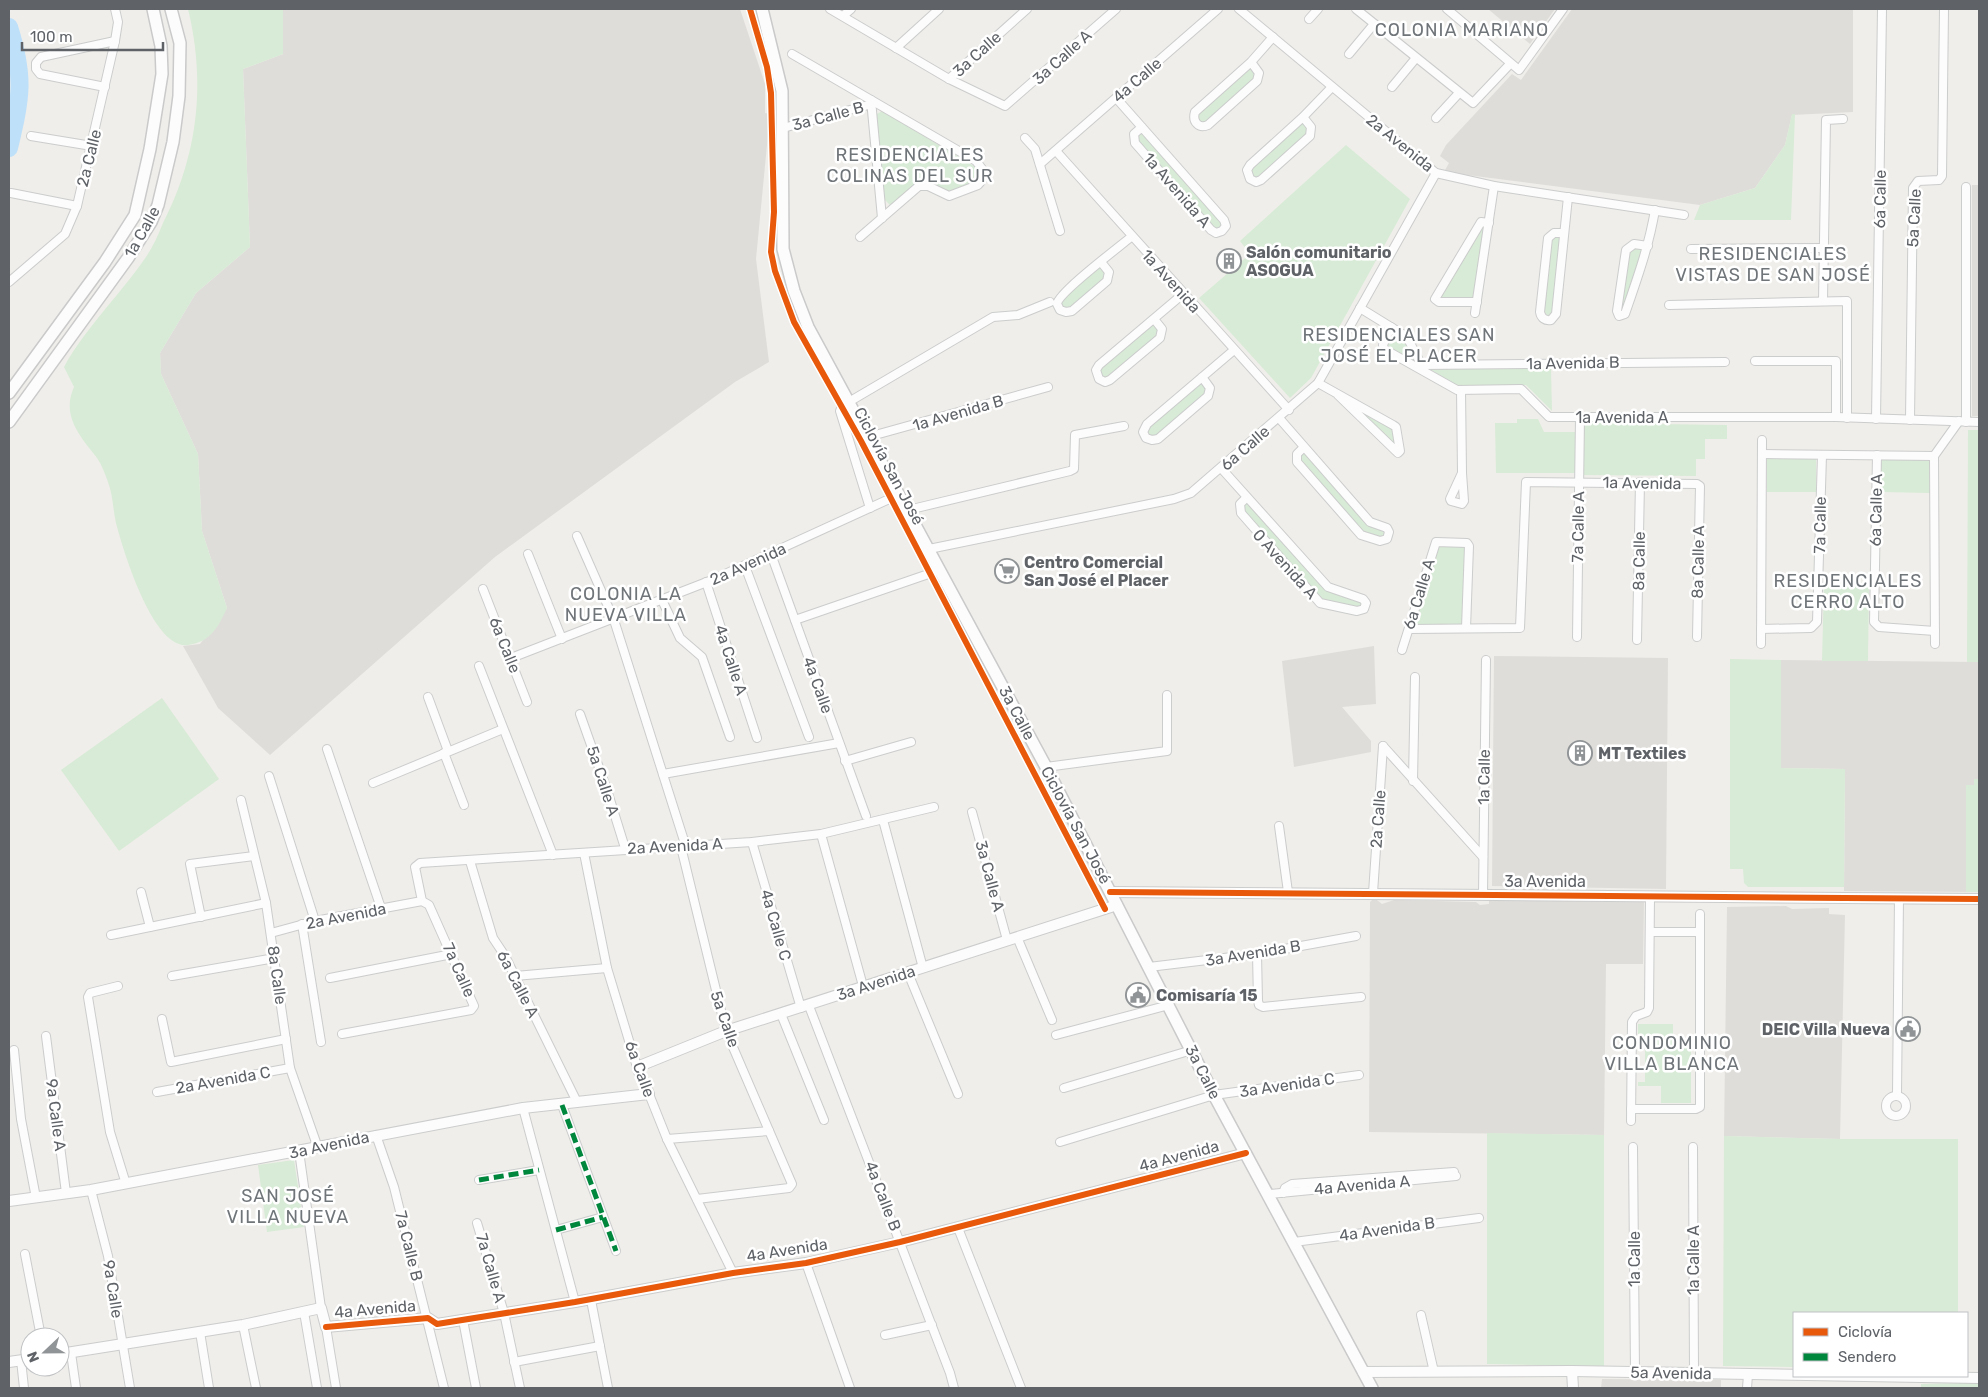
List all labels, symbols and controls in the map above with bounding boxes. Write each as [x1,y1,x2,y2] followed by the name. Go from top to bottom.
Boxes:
[1375,19,1549,41] district label: COLONIA MARIANO
[22,20,164,52] scale bar
[1029,25,1096,88] street label: 3a Calle A
[949,27,1005,81] street label: 3a Calle
[30,28,72,46] text: 100 m
[1109,53,1165,106] street label: 4a Calle
[790,97,866,135] street label: 3a Calle B
[1362,110,1438,176] street label: 2a Avenida
[73,127,105,189] street label: 2a Calle
[826,144,994,187] district label: RESIDENCIALES COLINAS DEL SUR
[1139,149,1215,232] street label: 1a Avenida A
[1870,169,1890,228] street label: 6a Calle
[1903,188,1925,248] street label: 5a Calle
[120,203,164,261] street label: 1a Calle
[1246,243,1392,280] place label: Salón comunitario ASOGUA
[1675,243,1871,286] district label: RESIDENCIALES VISTAS DE SAN JOSÉ
[1138,245,1204,317] street label: 1a Avenida
[1216,248,1242,274] building icon: Salón comunitario ASOGUA
[1303,324,1495,367] district label: RESIDENCIALES SAN JOSÉ EL PLACER
[1526,353,1620,373] street label: 1a Avenida B
[910,391,1006,435] street label: 1a Avenida B
[850,404,928,528] street label: Ciclovía San José
[1575,408,1669,427] street label: 1a Avenida A
[1217,422,1273,474] street label: 6a Calle
[1602,473,1682,493] street label: 1a Avenida
[1866,473,1886,547] street label: 6a Calle A
[1568,491,1588,563] street label: 7a Calle A
[1810,496,1830,554] street label: 7a Calle
[1249,525,1322,603] street label: 0 Avenida A
[1688,525,1708,599] street label: 8a Calle A
[1629,531,1649,591] street label: 8a Calle
[707,539,789,589] street label: 2a Avenida
[1024,553,1169,590] place label: Centro Comercial San José el Placer
[1399,556,1439,632] street label: 6a Calle A
[994,558,1020,584] supermarket icon: Centro Comercial San José el Placer
[1774,570,1922,613] district label: RESIDENCIALES CERRO ALTO
[565,583,687,626] district label: COLONIA LA NUEVA VILLA
[485,614,525,676] street label: 6a Calle
[711,622,751,698] street label: 4a Calle A
[799,654,837,716] street label: 4a Calle
[995,683,1039,743] street label: 3a Calle
[1567,740,1593,766] building icon: MT Textiles
[583,743,623,819] street label: 5a Calle A
[1598,744,1686,763] place label: MT Textiles
[1474,749,1494,805] street label: 1a Calle
[1037,763,1115,887] street label: Ciclovía San José
[1366,789,1390,849] street label: 2a Calle
[627,834,724,858] street label: 2a Avenida A
[971,838,1009,914] street label: 3a Calle A
[1504,872,1586,891] street label: 3a Avenida
[757,887,795,963] street label: 4a Calle C
[304,899,388,933] street label: 2a Avenida
[1204,936,1302,970] street label: 3a Avenida B
[439,940,479,1000] street label: 7a Calle
[263,944,291,1006] street label: 8a Calle
[493,947,543,1021] street label: 6a Calle A
[834,961,918,1005] street label: 3a Avenida
[1125,982,1151,1008] public building icon: Comisaría 15
[1156,986,1258,1005] place label: Comisaría 15
[706,988,744,1050] street label: 5a Calle
[1895,1016,1921,1042] public building icon: DEIC Villa Nueva
[1762,1020,1890,1039] place label: DEIC Villa Nueva
[1604,1032,1740,1075] district label: CONDOMINIO VILLA BLANCA
[621,1038,659,1100] street label: 6a Calle
[1181,1042,1225,1102] street label: 3a Calle
[174,1062,272,1098] street label: 2a Avenida C
[1238,1069,1336,1101] street label: 3a Avenida C
[42,1078,70,1153] street label: 9a Calle A
[287,1127,371,1163] street label: 3a Avenida
[1137,1136,1221,1176] street label: 4a Avenida
[861,1158,905,1234] street label: 4a Calle B
[1313,1171,1411,1199] street label: 4a Avenida A
[227,1185,349,1228] district label: SAN JOSÉ VILLA NUEVA
[391,1209,427,1283] street label: 7a Calle B
[1338,1213,1436,1245] street label: 4a Avenida B
[1684,1225,1703,1295] street label: 1a Calle A
[472,1231,510,1305] street label: 7a Calle A
[1625,1231,1644,1287] street label: 1a Calle
[745,1234,829,1266] street label: 4a Avenida
[99,1259,127,1319] street label: 9a Calle
[333,1296,417,1322] street label: 4a Avenida
[1793,1312,1968,1377] legend
[1838,1323,1892,1341] text: Ciclovía
[20,1327,70,1377] north arrow
[1838,1348,1896,1366] text: Sendero
[24,1349,43,1365] text: N
[1630,1363,1712,1383] street label: 5a Avenida

